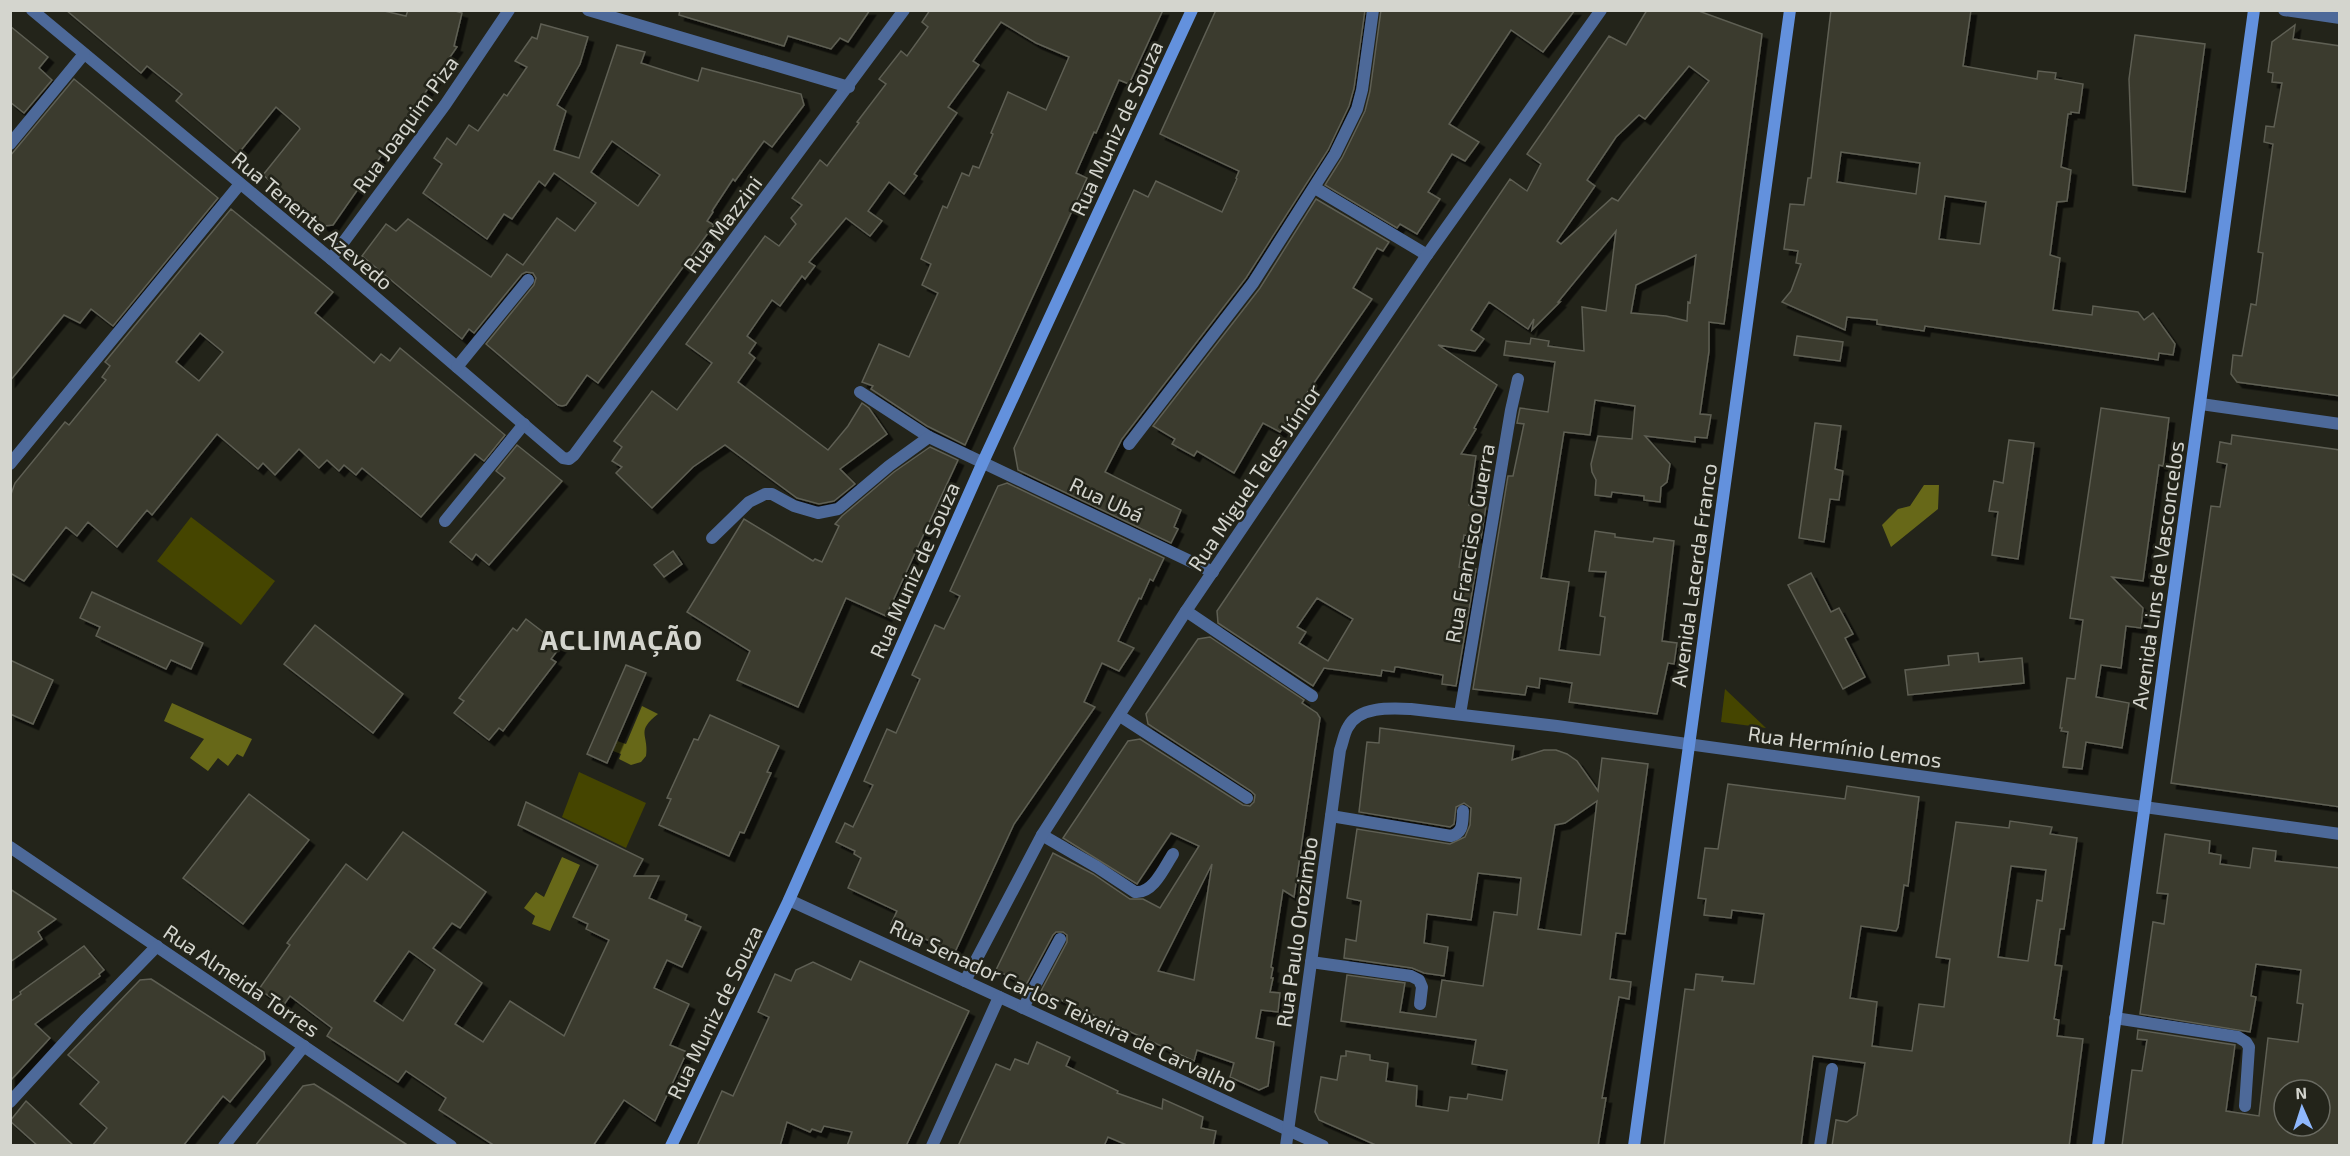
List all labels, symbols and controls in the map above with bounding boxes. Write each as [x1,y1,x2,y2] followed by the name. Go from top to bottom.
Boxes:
[1064,36,1168,220] street label: Rua Muniz de Souza
[347,51,463,197] street label: Rua Joaquim Piza
[228,145,398,295] street label: Rua Tenente Azevedo
[677,170,767,278] street label: Rua Mazzini
[1182,378,1326,575] street label: Rua Miguel Teles Júnior
[2126,439,2188,711] street label: Avenida Lins de Vasconcelos
[1439,441,1499,645] street label: Rua Francisco Guerra
[1665,461,1721,689] street label: Avenida Lacerda Franco
[1066,471,1148,527] street label: Rua Ubá
[864,478,964,662] street label: Rua Muniz de Souza
[540,623,704,657] district label: ACLIMAÇÃO
[1746,720,1944,772] street label: Rua Hermínio Lemos
[1270,835,1322,1029] street label: Rua Paulo Orozimbo
[886,913,1242,1097] street label: Rua Senador Carlos Teixeira de Carvalho
[159,919,325,1041] street label: Rua Almeida Torres
[661,921,767,1103] street label: Rua Muniz de Souza
[2272,1078,2332,1138] north arrow
[2295,1083,2307,1102] text: N

